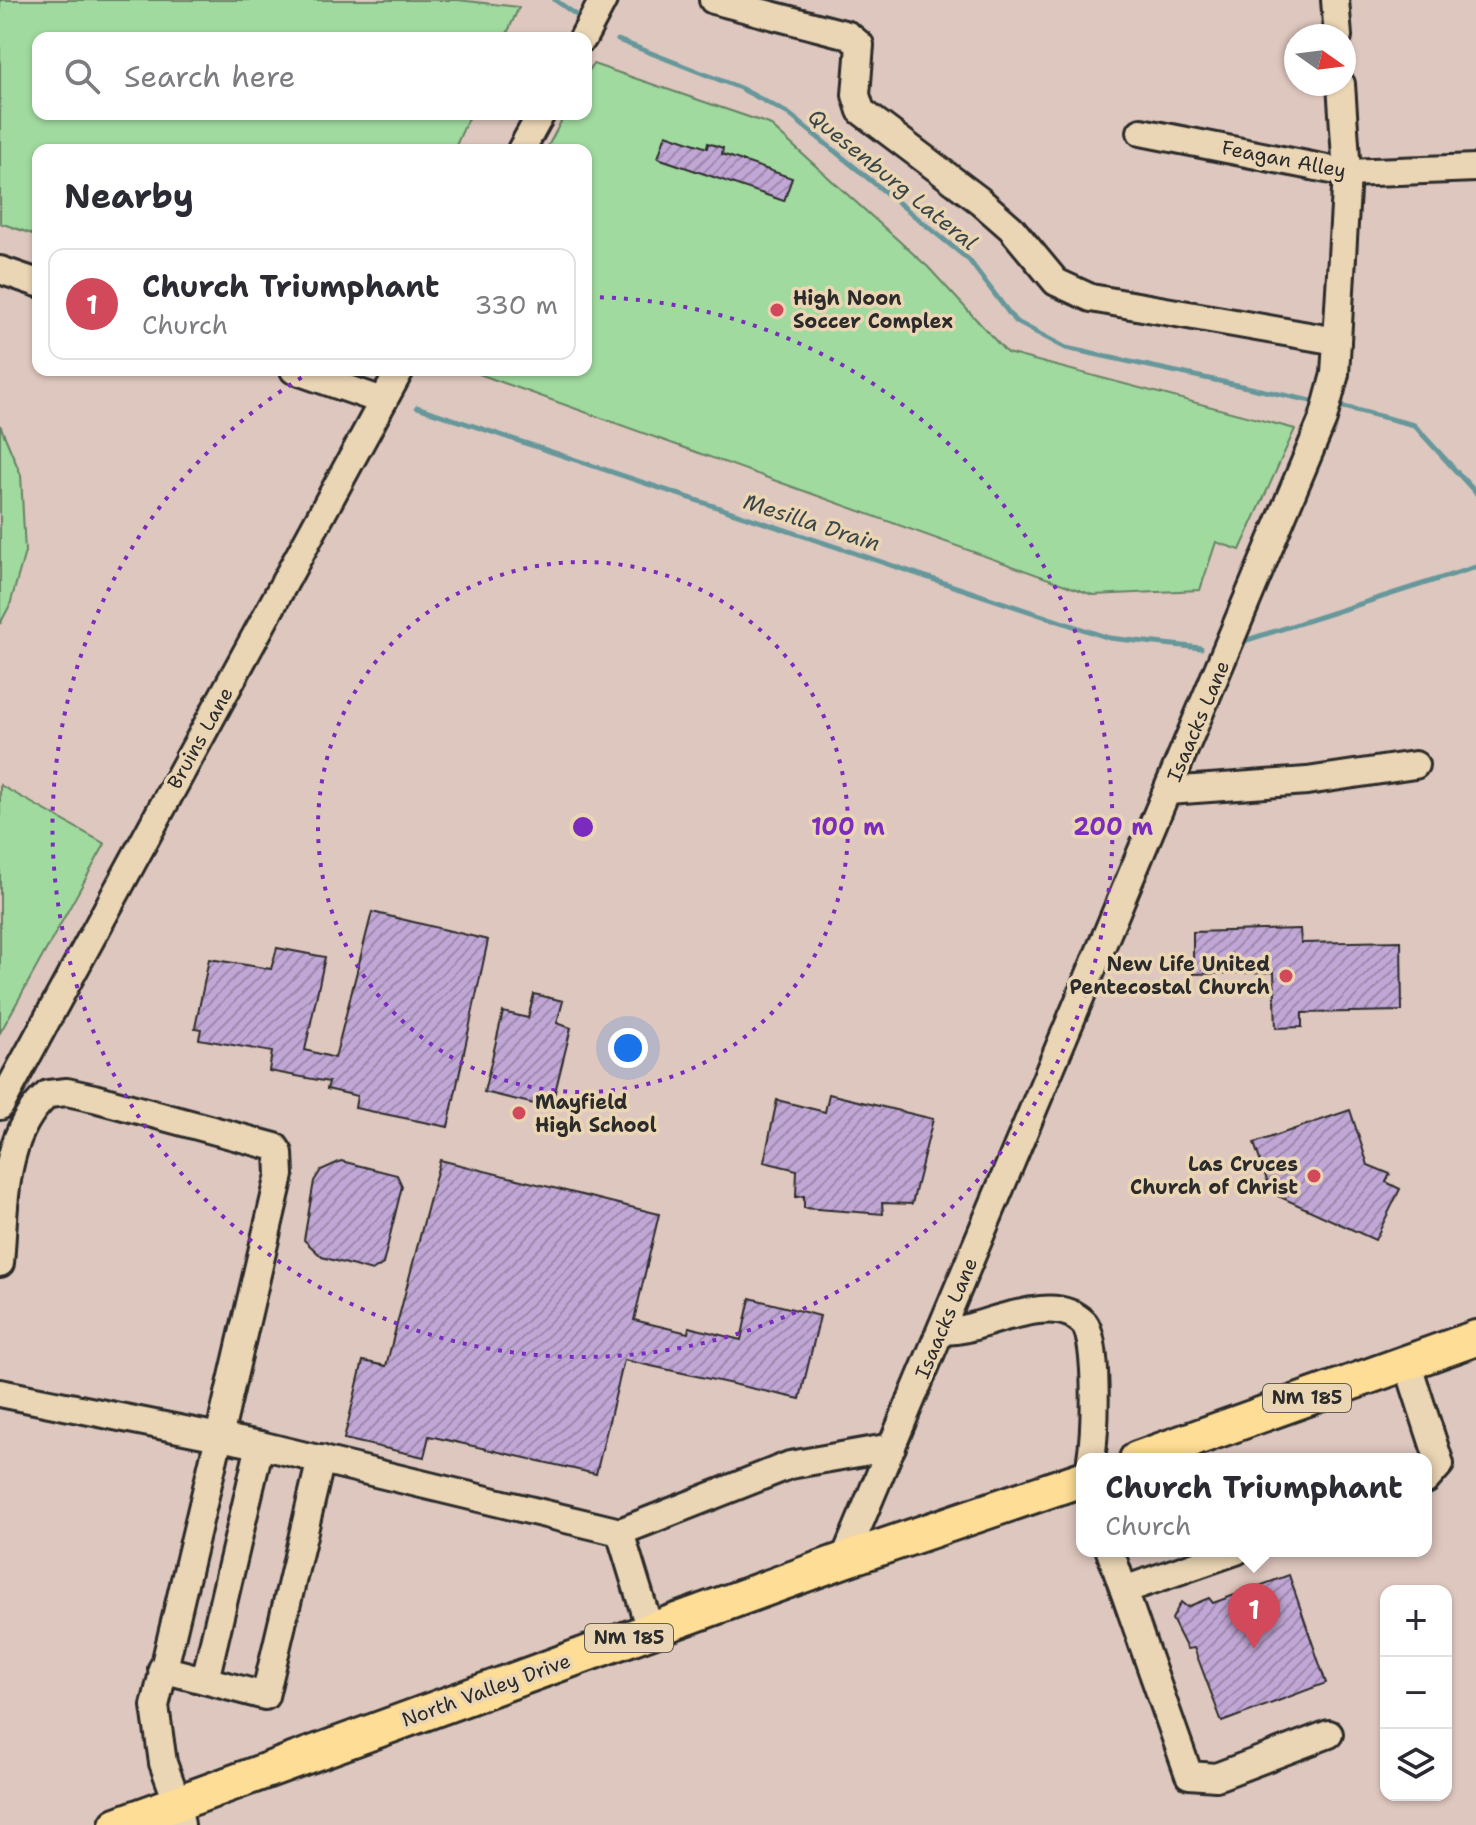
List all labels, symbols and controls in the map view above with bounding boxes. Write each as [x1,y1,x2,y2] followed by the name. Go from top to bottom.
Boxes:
[1284,24,1356,96] north arrow
[32,32,592,120] search box
[60,54,104,98] icon: search
[124,56,295,97] text: Search here
[802,102,984,257] water label: Quesenburg Lateral
[1220,134,1348,184] street label: Feagan Alley
[64,173,194,219] text: Nearby
[142,266,439,307] text: Church Triumphant
[793,285,953,334] place label: High Noon Soccer Complex
[86,287,98,322] text: 1
[474,287,558,322] text: 330 m
[768,301,786,319] marker: High Noon Soccer Complex
[142,307,228,342] text: Church
[740,487,884,558] water label: Mesilla Drain
[1161,656,1235,786] street label: Isaacks Lane
[161,682,239,794] street label: Bruins Lane
[811,811,885,843] text: 100 m
[1073,811,1153,843] text: 200 m
[569,813,597,841] centre of rings
[1069,951,1270,1000] place label: New Life United Pentecostal Church
[1277,967,1295,985] marker: New Life United Pentecostal Church
[608,1028,648,1068] your location
[535,1089,657,1138] place label: Mayfield High School
[510,1104,528,1122] marker: Mayfield High School
[1130,1151,1298,1200] place label: Las Cruces Church of Christ
[1305,1167,1323,1185] marker: Las Cruces Church of Christ
[909,1253,983,1383] street label: Isaacks Lane
[1263,1384,1351,1412] road number: NM 185
[1076,1453,1432,1557] popup
[1105,1467,1403,1508] text: Church Triumphant
[1105,1508,1191,1543] text: Church
[1228,1583,1280,1649] pin: 1
[1380,1585,1452,1801] map controls
[1380,1585,1452,1657] button: +
[585,1624,673,1652] road number: NM 185
[398,1647,574,1733] street label: North Valley Drive
[1380,1657,1452,1729] button: −
[1380,1729,1452,1801] button: layers

